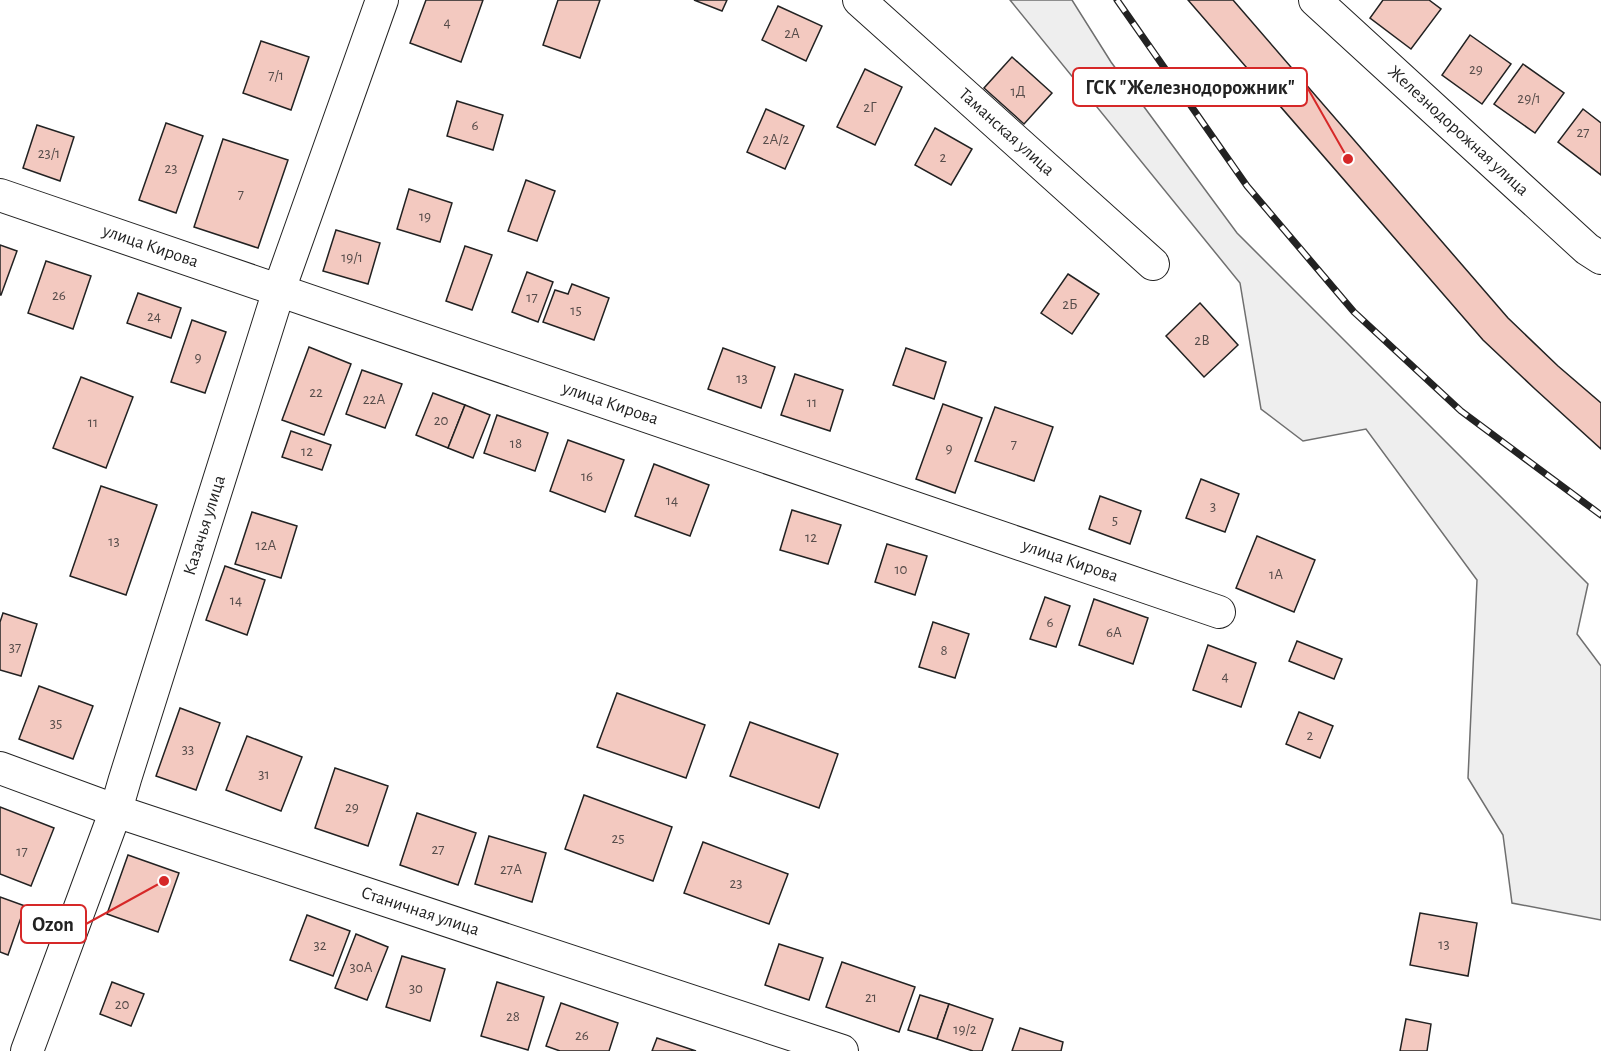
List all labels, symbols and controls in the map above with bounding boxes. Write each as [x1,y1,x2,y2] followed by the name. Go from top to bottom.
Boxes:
[443,15,451,30] house number: 4
[784,26,800,41] house number: 2А
[1384,62,1532,200] street label: Железнодорожная улица
[1469,62,1483,77] house number: 29
[268,68,284,83] house number: 7/1
[1073,68,1307,106] callout: ГСК "Железнодорожник"
[1085,78,1295,98] text: ГСК "Железнодорожник"
[1011,84,1026,99] house number: 1Д
[955,85,1058,180] street label: Таманская улица
[1517,91,1541,106] house number: 29/1
[863,100,877,115] house number: 2Г
[471,118,479,133] house number: 6
[1576,125,1590,140] house number: 27
[763,132,790,147] house number: 2А/2
[38,146,60,161] house number: 23/1
[940,150,947,165] house number: 2
[164,161,178,176] house number: 23
[238,187,244,202] house number: 7
[419,209,431,224] house number: 19
[99,221,201,271] street label: улица Кирова
[341,250,363,265] house number: 19/1
[52,288,66,303] house number: 26
[526,290,538,305] house number: 17
[1062,297,1078,312] house number: 2Б
[570,303,582,318] house number: 15
[147,309,161,324] house number: 24
[1194,333,1210,348] house number: 2В
[194,350,202,365] house number: 9
[736,371,748,386] house number: 13
[559,379,661,428] street label: улица Кирова
[309,385,323,400] house number: 22
[363,392,385,407] house number: 22А
[807,395,817,410] house number: 11
[434,413,448,428] house number: 20
[88,415,98,430] house number: 11
[510,436,522,451] house number: 18
[1011,437,1017,452] house number: 7
[945,441,953,456] house number: 9
[301,444,313,459] house number: 12
[581,469,593,484] house number: 16
[181,473,229,578] street label: Казачья улица
[666,493,678,508] house number: 14
[1210,499,1216,514] house number: 3
[1112,513,1118,528] house number: 5
[805,530,817,545] house number: 12
[108,534,120,549] house number: 13
[1019,536,1120,586] street label: улица Кирова
[256,538,277,553] house number: 12А
[894,562,908,577] house number: 10
[1269,567,1283,582] house number: 1А
[230,593,242,608] house number: 14
[1046,615,1054,630] house number: 6
[1106,625,1122,640] house number: 6А
[9,640,21,655] house number: 37
[940,643,948,658] house number: 8
[1221,669,1229,684] house number: 4
[50,716,62,731] house number: 35
[1307,728,1314,743] house number: 2
[182,742,194,757] house number: 33
[258,767,270,782] house number: 31
[345,800,359,815] house number: 29
[611,831,625,846] house number: 25
[431,842,445,857] house number: 27
[16,844,28,859] house number: 17
[500,862,522,877] house number: 27А
[729,876,743,891] house number: 23
[359,884,482,939] street label: Станичная улица
[21,905,86,943] callout: Ozon
[32,915,74,935] text: Ozon
[1438,937,1450,952] house number: 13
[313,938,327,953] house number: 32
[350,960,373,975] house number: 30А
[409,981,423,996] house number: 30
[865,990,877,1005] house number: 21
[115,997,129,1012] house number: 20
[506,1009,520,1024] house number: 28
[953,1022,977,1037] house number: 19/2
[575,1028,589,1043] house number: 26

